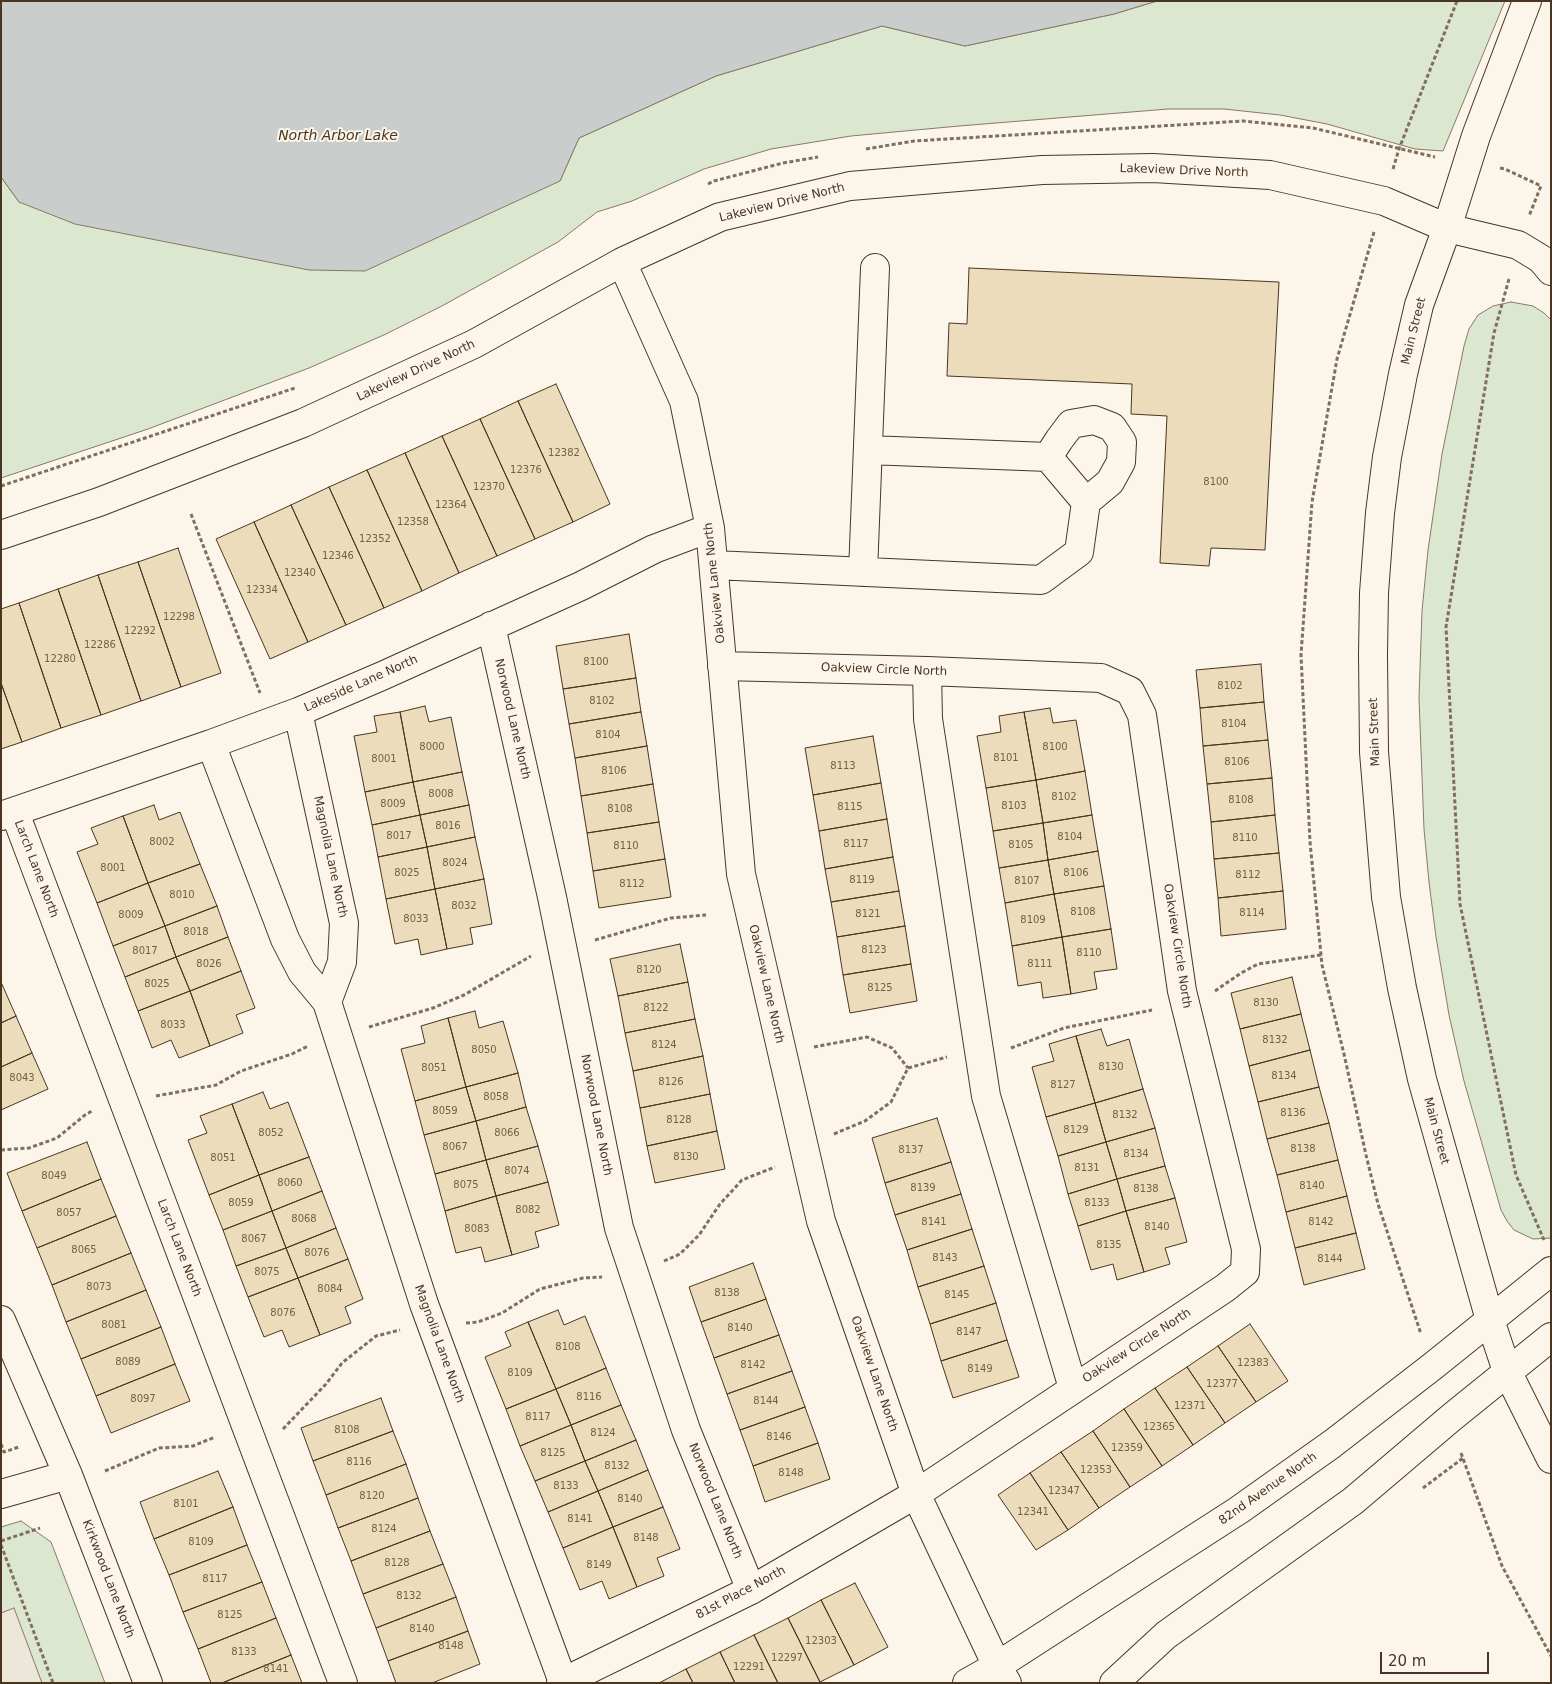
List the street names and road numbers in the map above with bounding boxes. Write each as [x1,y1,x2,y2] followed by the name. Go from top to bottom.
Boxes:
[1119,162,1249,180] street label: Lakeview Drive North
[718,180,846,226] street label: Lakeview Drive North
[1399,296,1429,366] street label: Main Street
[355,337,477,405] street label: Lakeview Drive North
[701,522,729,644] street label: Oakview Lane North
[302,652,420,716] street label: Lakeside Lane North
[491,657,533,781] street label: Norwood Lane North
[821,661,947,679] street label: Oakview Circle North
[1367,697,1383,767] street label: Main Street
[310,795,350,919] street label: Magnolia Lane North
[11,818,61,920] street label: Larch Lane North
[1160,883,1194,1009] street label: Oakview Circle North
[745,923,787,1045] street label: Oakview Lane North
[577,1053,615,1177] street label: Norwood Lane North
[1420,1096,1452,1166] street label: Main Street
[154,1197,204,1299] street label: Larch Lane North
[411,1283,467,1405] street label: Magnolia Lane North
[1080,1306,1194,1386] street label: Oakview Circle North
[847,1314,901,1434] street label: Oakview Lane North
[685,1441,745,1561] street label: Norwood Lane North
[1216,1450,1320,1528] street label: 82nd Avenue North
[79,1518,137,1640] street label: Kirkwood Lane North
[694,1563,788,1623] street label: 81st Place North

